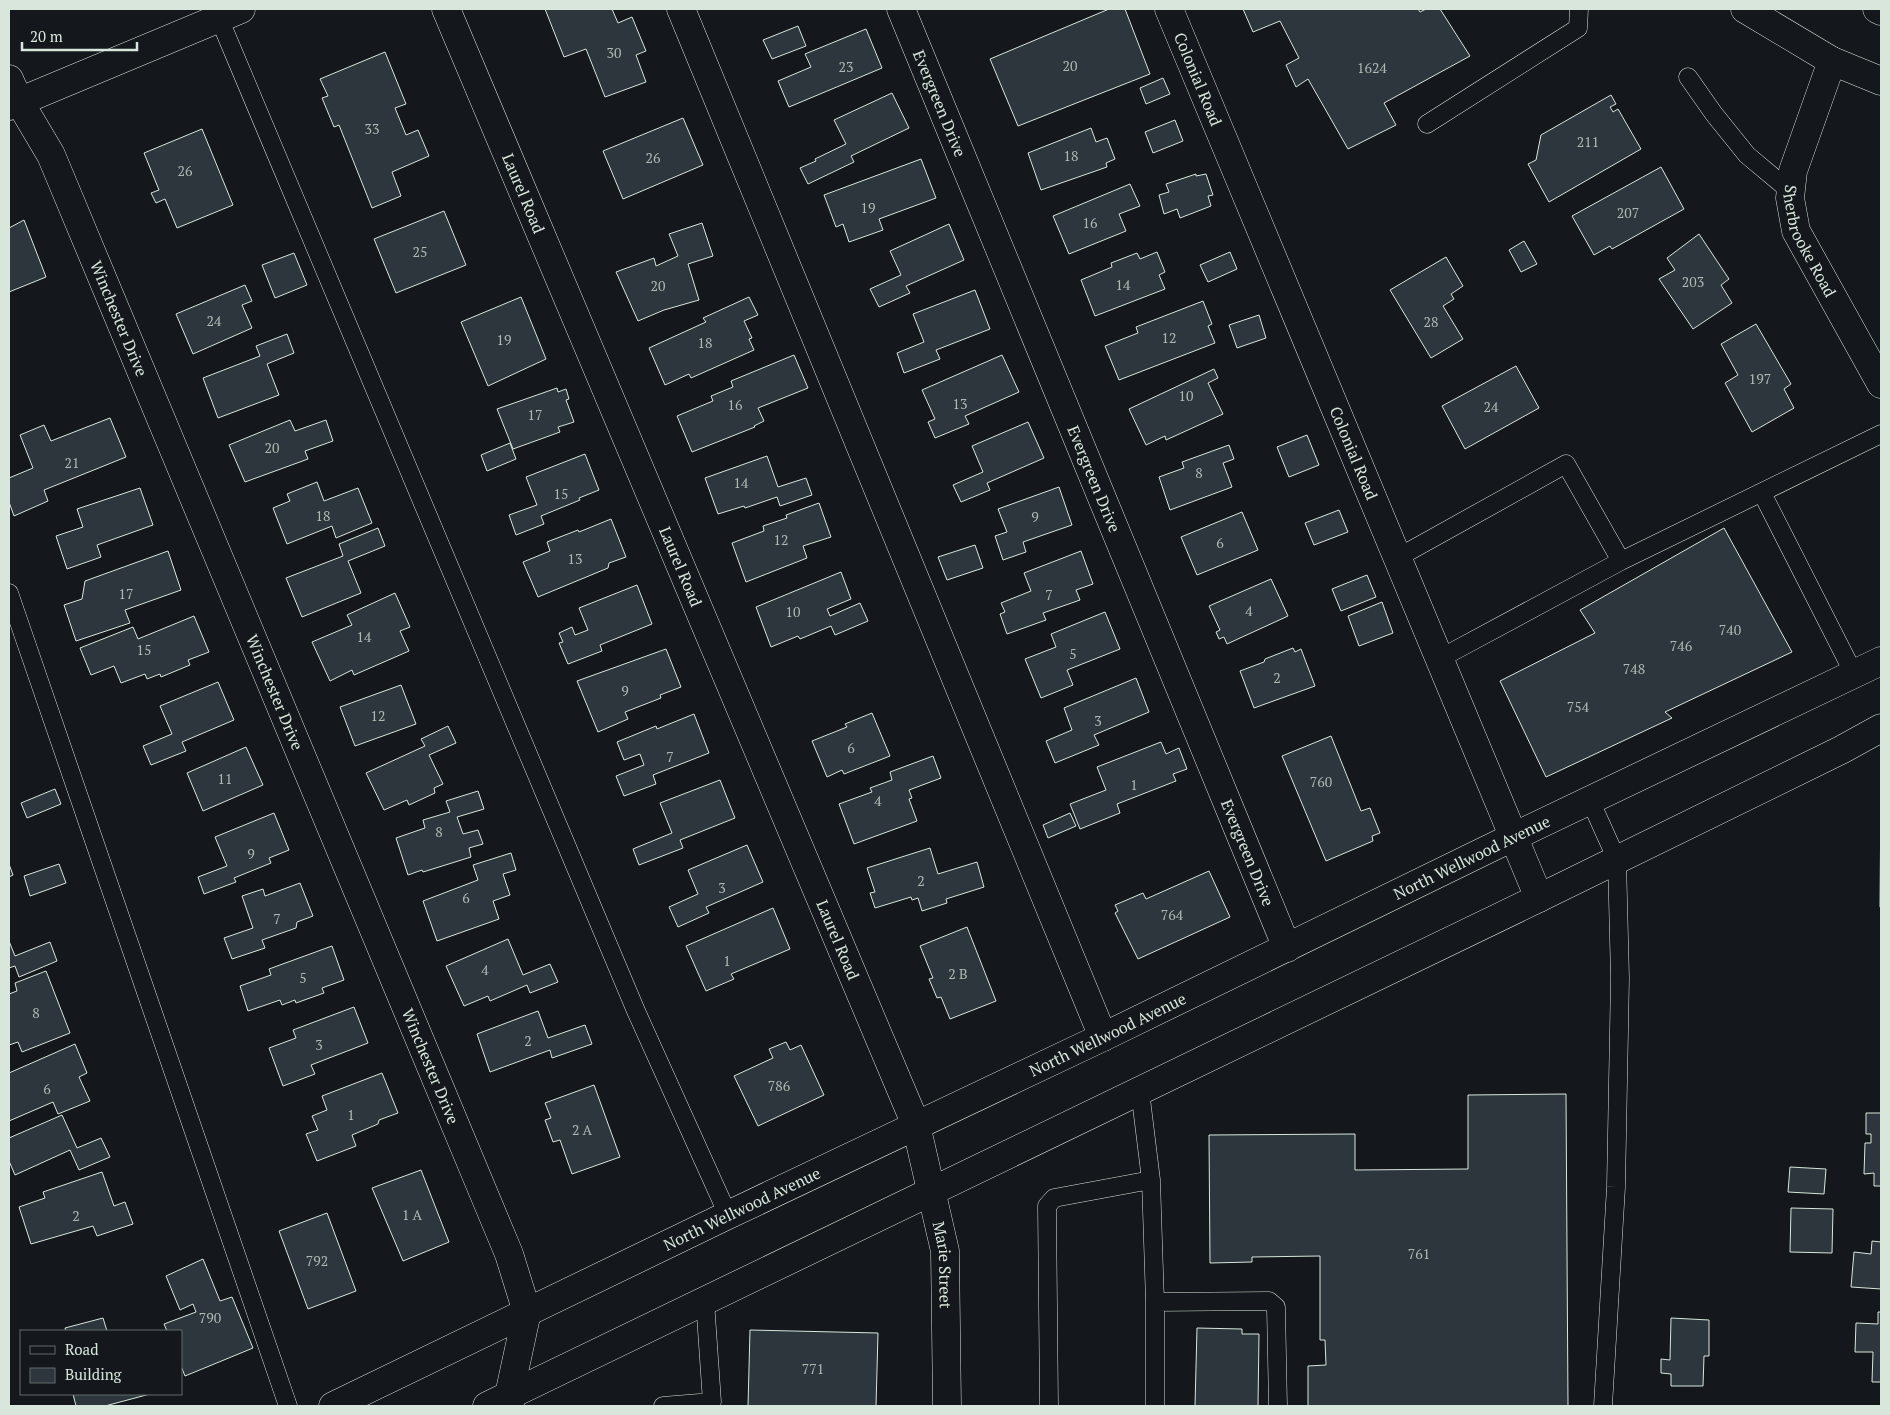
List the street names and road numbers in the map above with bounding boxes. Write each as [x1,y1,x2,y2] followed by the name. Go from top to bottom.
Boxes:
[1169,29,1227,129] street label: Colonial Road
[908,47,972,160] street label: Evergreen Drive
[497,150,550,237] street label: Laurel Road
[1778,184,1842,301] street label: Sherbrooke Road
[85,257,153,380] street label: Winchester Drive
[1325,403,1383,503] street label: Colonial Road
[1062,422,1126,536] street label: Evergreen Drive
[654,523,707,610] street label: Laurel Road
[241,631,309,753] street label: Winchester Drive
[1216,796,1280,909] street label: Evergreen Drive
[1390,810,1554,905] street label: North Wellwood Avenue
[811,896,865,983] street label: Laurel Road
[1025,987,1190,1082] street label: North Wellwood Avenue
[397,1005,465,1127] street label: Winchester Drive
[660,1162,824,1256] street label: North Wellwood Avenue
[928,1219,957,1309] street label: Marie Street

